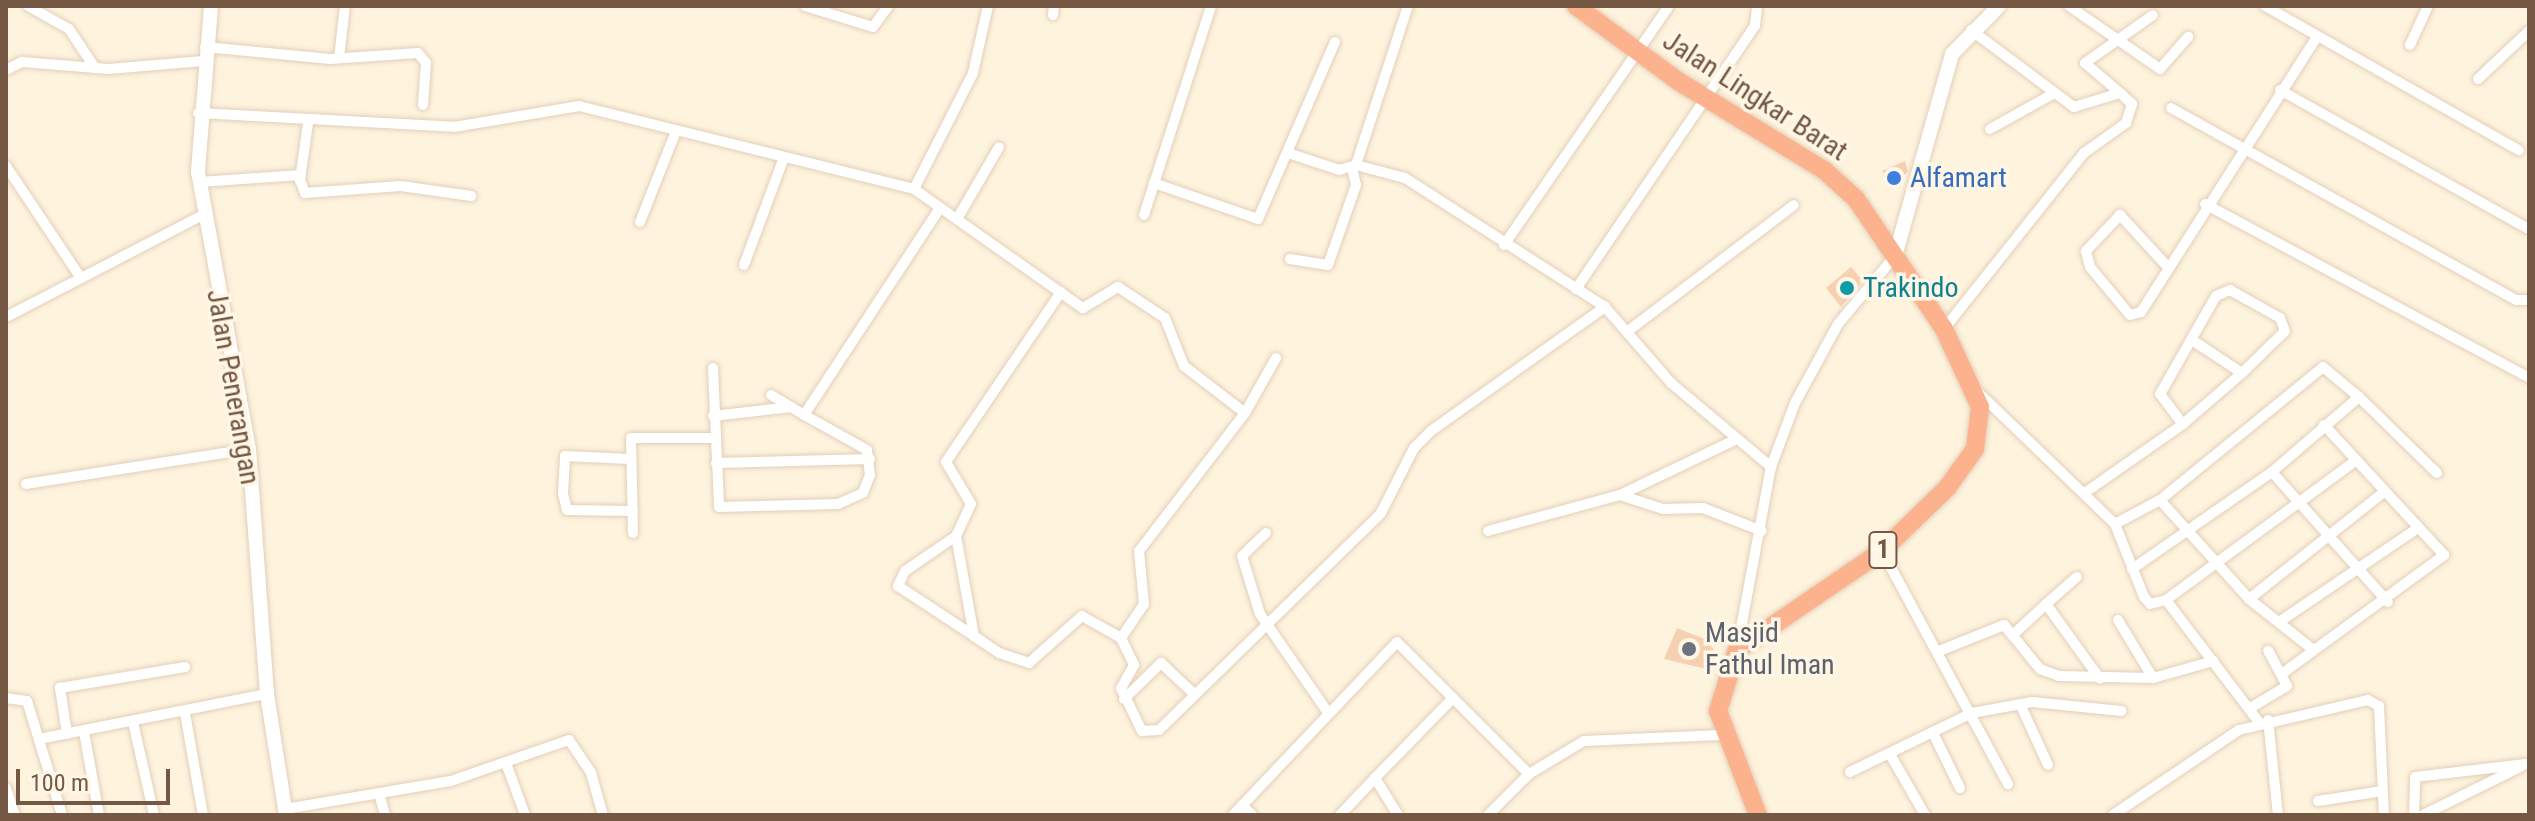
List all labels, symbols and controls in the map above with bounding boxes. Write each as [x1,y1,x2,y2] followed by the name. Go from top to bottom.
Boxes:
[1656,24,1854,168] street label: Jalan Lingkar Barat
[1910,161,2007,195] place label: Alfamart
[1885,169,1903,187] marker: Alfamart
[1863,271,1958,305] place label: Trakindo
[1838,279,1856,297] marker: Trakindo
[199,287,267,487] street label: Jalan Penerangan
[1867,528,1899,572] road number: 1
[1705,616,1835,682] place label: Masjid Fathul Iman
[1680,640,1698,658] marker: Masjid Fathul Iman
[20,753,174,803] scale bar
[30,769,89,797] text: 100 m

